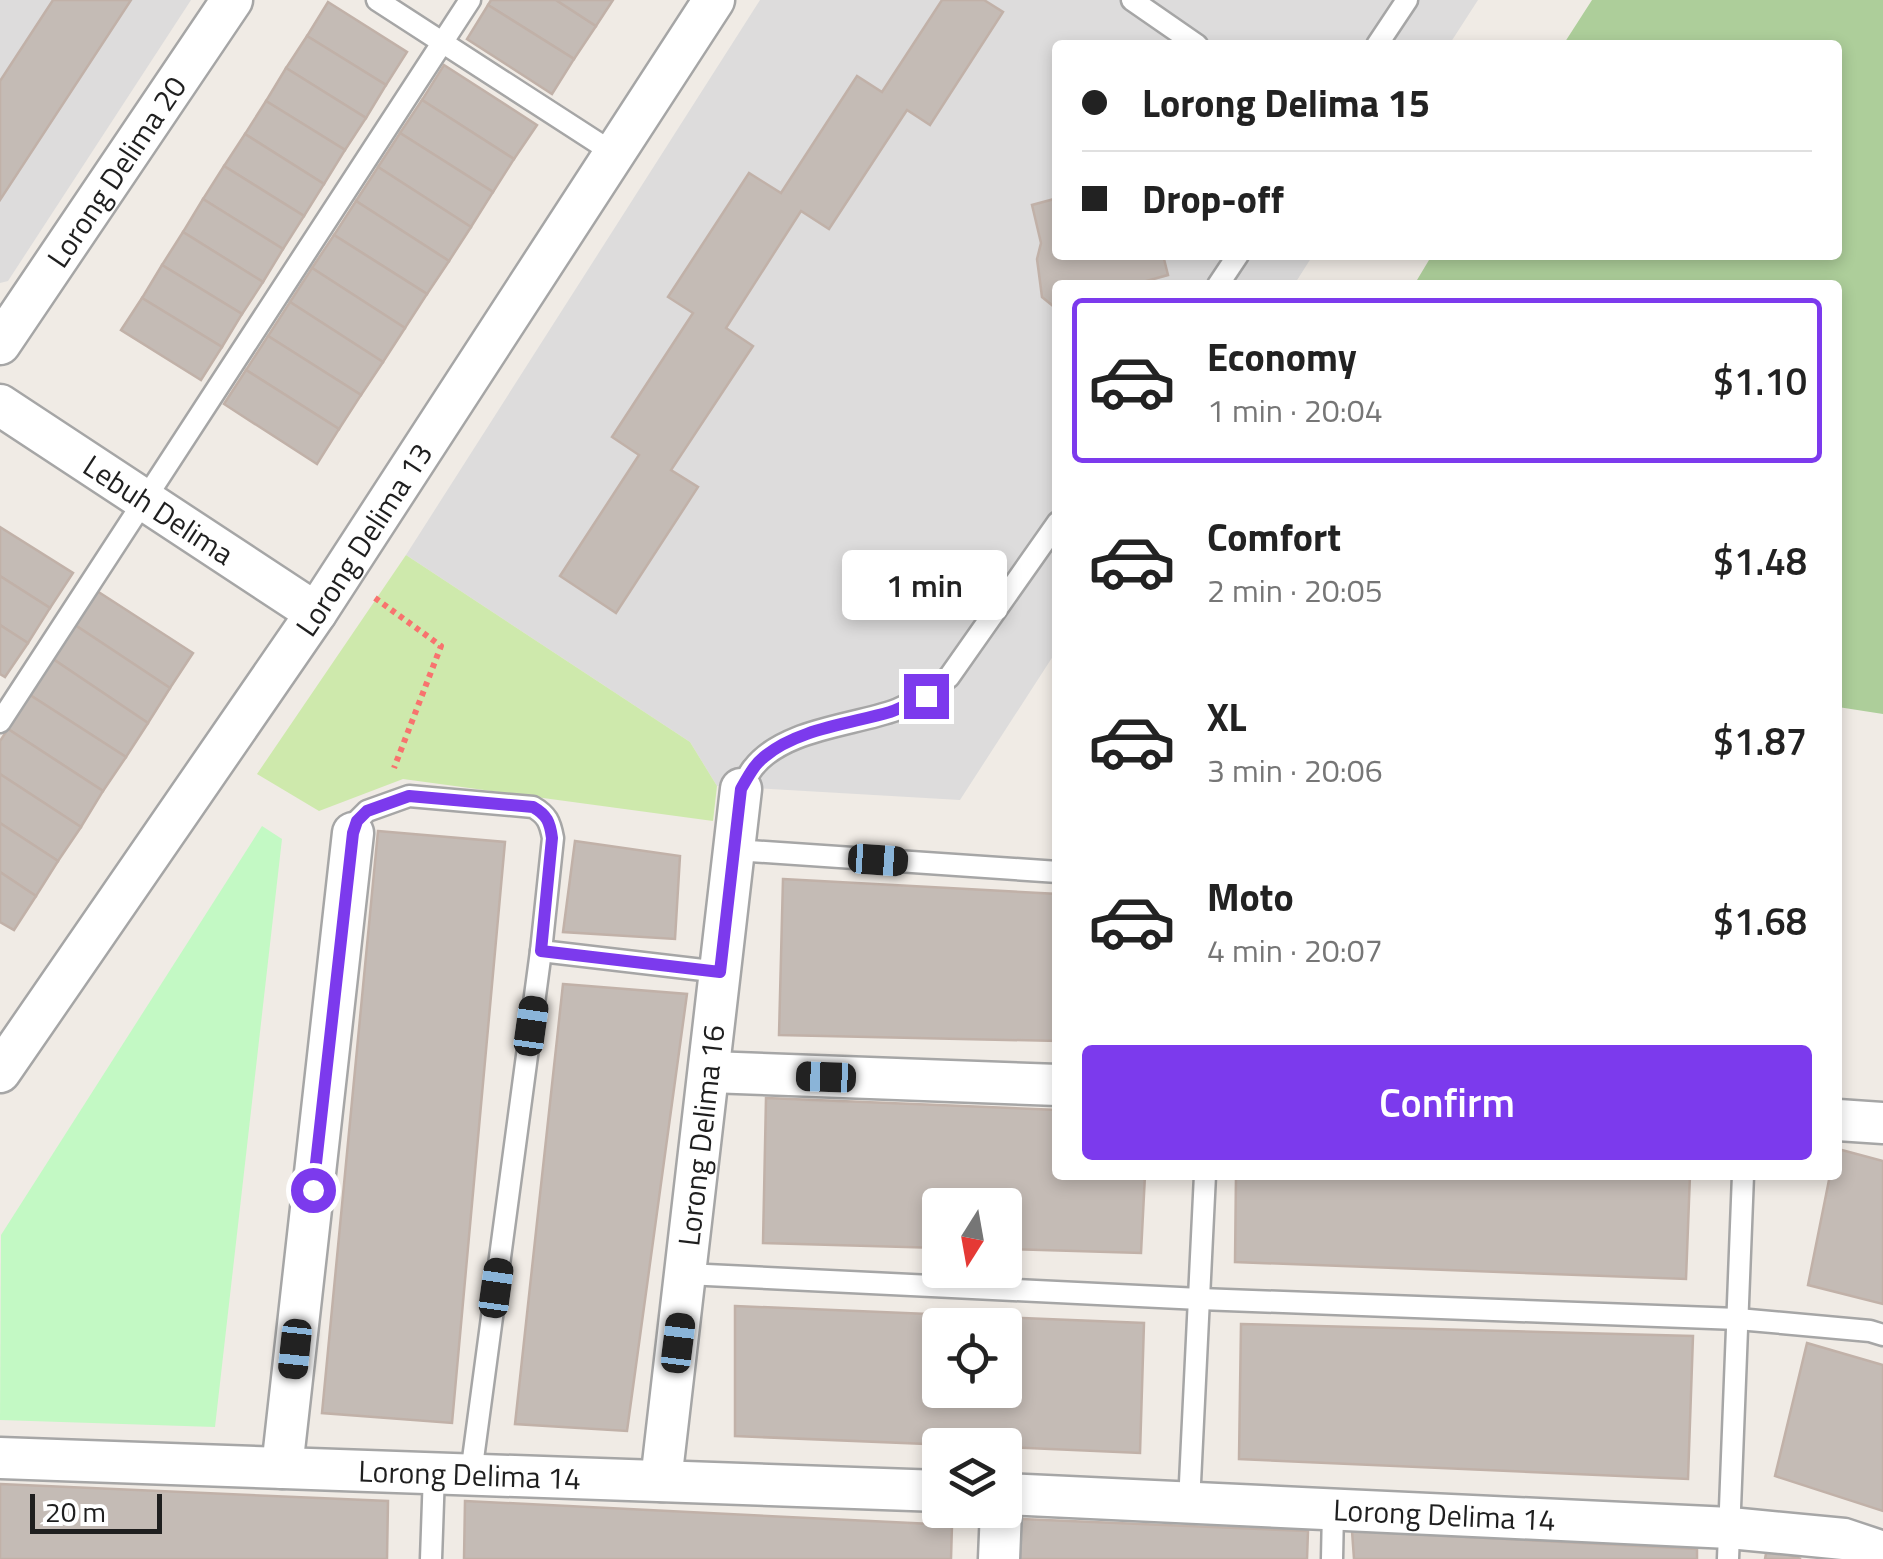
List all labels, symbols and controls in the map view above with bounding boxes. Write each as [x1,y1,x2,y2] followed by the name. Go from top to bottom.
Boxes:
[35,66,198,277] street label: Lorong Delima 20
[1142,74,1430,132] text: Lorong Delima 15
[1142,170,1284,228] text: Drop-off
[1207,328,1357,386] text: Economy
[1087,336,1177,426] icon: car
[1713,352,1807,410] text: $1.10
[1207,386,1383,434] text: 1 min · 20:04
[284,434,444,645] street label: Lorong Delima 13
[74,443,243,576] street label: Lebuh Delima
[1207,508,1341,566] text: Comfort
[1087,516,1177,606] icon: car
[1713,532,1807,590] text: $1.48
[844,551,1008,621] callout: 1 min
[886,561,963,609] text: 1 min
[1207,566,1383,614] text: 2 min · 20:05
[904,674,949,719] route end
[1207,688,1247,746] text: XL
[1087,696,1177,786] icon: car
[1713,712,1807,770] text: $1.87
[1207,746,1383,794] text: 3 min · 20:06
[847,843,909,877] car
[1207,868,1294,926] text: Moto
[1087,876,1177,966] icon: car
[1713,892,1807,950] text: $1.68
[1207,926,1383,974] text: 4 min · 20:07
[512,994,550,1058] car
[665,1022,737,1248] street label: Lorong Delima 16
[1082,1045,1812,1160] button: Confirm
[795,1061,857,1093] car
[291,1168,336,1213] route start
[922,1188,1022,1288] north arrow
[922,1188,1022,1528] map controls
[477,1256,515,1320] car
[922,1308,1022,1408] button: locate
[659,1311,697,1375] car
[277,1318,313,1380] car
[922,1428,1022,1528] button: layers
[358,1448,582,1501] street label: Lorong Delima 14
[1332,1486,1557,1543] street label: Lorong Delima 14
[30,1489,162,1534] scale bar
[45,1490,106,1533] text: 20 m

